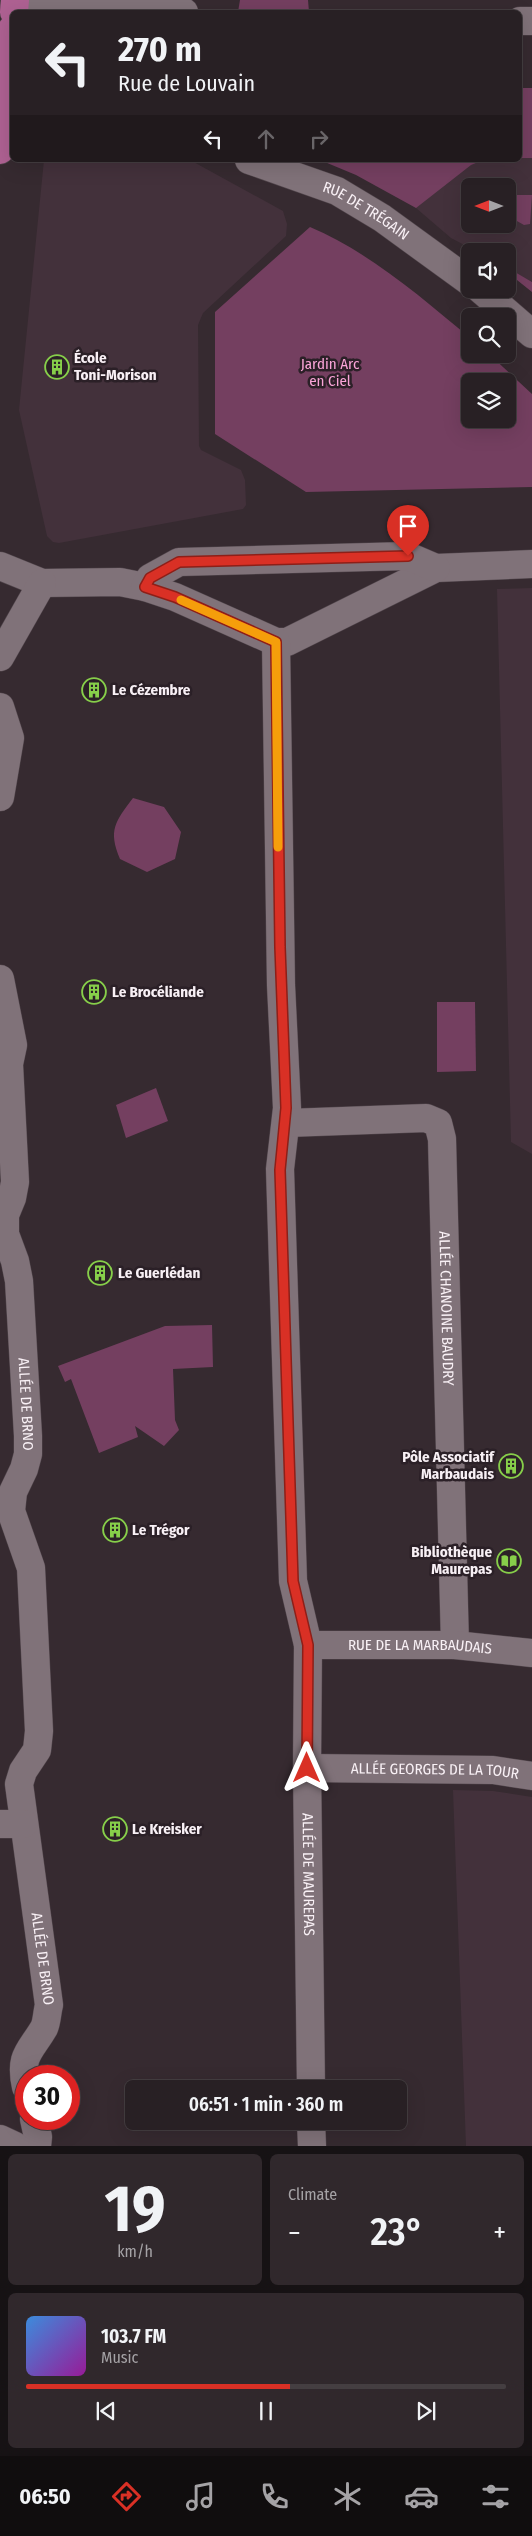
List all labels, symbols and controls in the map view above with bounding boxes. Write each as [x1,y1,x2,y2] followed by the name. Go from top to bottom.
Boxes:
[118,28,202,70] text: 270 m
[35,30,100,95] icon: left
[118,70,255,97] text: Rue de Louvain
[199,125,227,153] icon: left
[252,125,280,153] icon: ahead
[305,125,333,153] icon: right
[320,178,413,244] street label: RUE DE TRÉGAIN
[461,178,516,232] north arrow
[461,178,516,428] map controls
[461,243,516,298] button: sound
[461,308,516,363] button: search
[74,349,157,384] place label: École Toni-Morison
[44,354,70,380] building icon: École Toni-Morison
[301,355,360,390] park label: Jardin Arc en Ciel
[461,373,516,428] button: layers
[387,505,429,556] pin
[394,512,422,540] icon: arrive
[81,677,107,703] building icon: Le Cézembre
[112,681,191,699] place label: Le Cézembre
[81,979,107,1005] building icon: Le Brocéliande
[112,983,204,1001] place label: Le Brocéliande
[435,1231,457,1386] street label: ALLÉE CHANOINE BAUDRY
[87,1260,113,1286] building icon: Le Guerlédan
[118,1264,200,1282] place label: Le Guerlédan
[14,1357,37,1451] street label: ALLÉE DE BRNO
[402,1448,495,1483] place label: Pôle Associatif Marbaudais
[498,1453,524,1479] building icon: Pôle Associatif Marbaudais
[102,1517,128,1543] building icon: Le Trégor
[132,1521,190,1539] place label: Le Trégor
[411,1543,492,1578] place label: Bibliothèque Maurepas
[496,1548,522,1574] library icon: Bibliothèque Maurepas
[348,1636,493,1658] street label: RUE DE LA MARBAUDAIS
[280,1741,332,1793] position arrow
[351,1759,520,1783] street label: ALLÉE GEORGES DE LA TOUR
[299,1813,318,1936] street label: ALLÉE DE MAUREPAS
[102,1816,128,1842] building icon: Le Kreisker
[132,1820,202,1838] place label: Le Kreisker
[28,1911,58,2006] street label: ALLÉE DE BRNO
[15,2065,80,2130] speed limit sign: 30
[189,2093,343,2116] text: 06:51 · 1 min · 360 m
[104,2170,166,2248] text: 19
[288,2185,337,2204] text: Climate
[370,2209,423,2255] text: 23°
[288,2216,301,2249] text: −
[493,2216,506,2249] text: +
[117,2242,153,2261] text: km/h
[101,2325,166,2348] text: 103.7 FM
[101,2348,138,2367] text: Music
[92,2397,120,2425] icon: previous
[252,2397,280,2425] icon: pause
[412,2397,440,2425] icon: next
[109,2479,144,2514] icon: directions
[183,2479,218,2514] icon: music
[257,2479,292,2514] icon: phone
[330,2479,365,2514] icon: climate
[404,2479,439,2514] icon: car
[478,2479,513,2514] icon: filters
[19,2483,71,2510] text: 06:50

